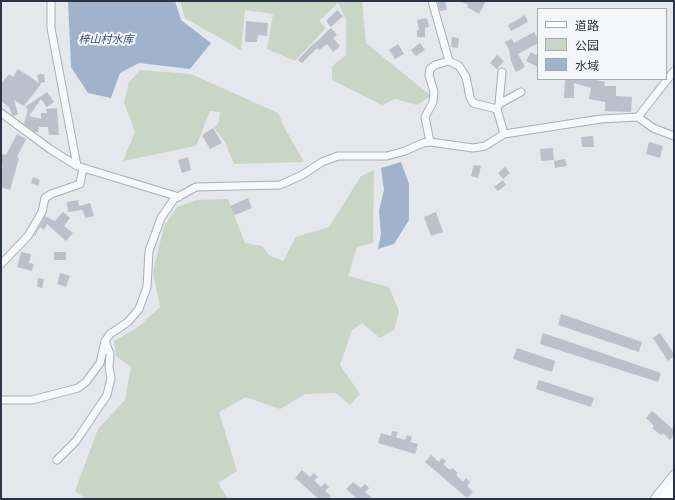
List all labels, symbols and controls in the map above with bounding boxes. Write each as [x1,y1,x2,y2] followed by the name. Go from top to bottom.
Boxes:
[537,8,667,80] legend
[575,19,599,32] text: 道路
[79,32,133,46] water label: 梓山村水库
[575,39,599,52] text: 公园
[575,59,599,72] text: 水域

